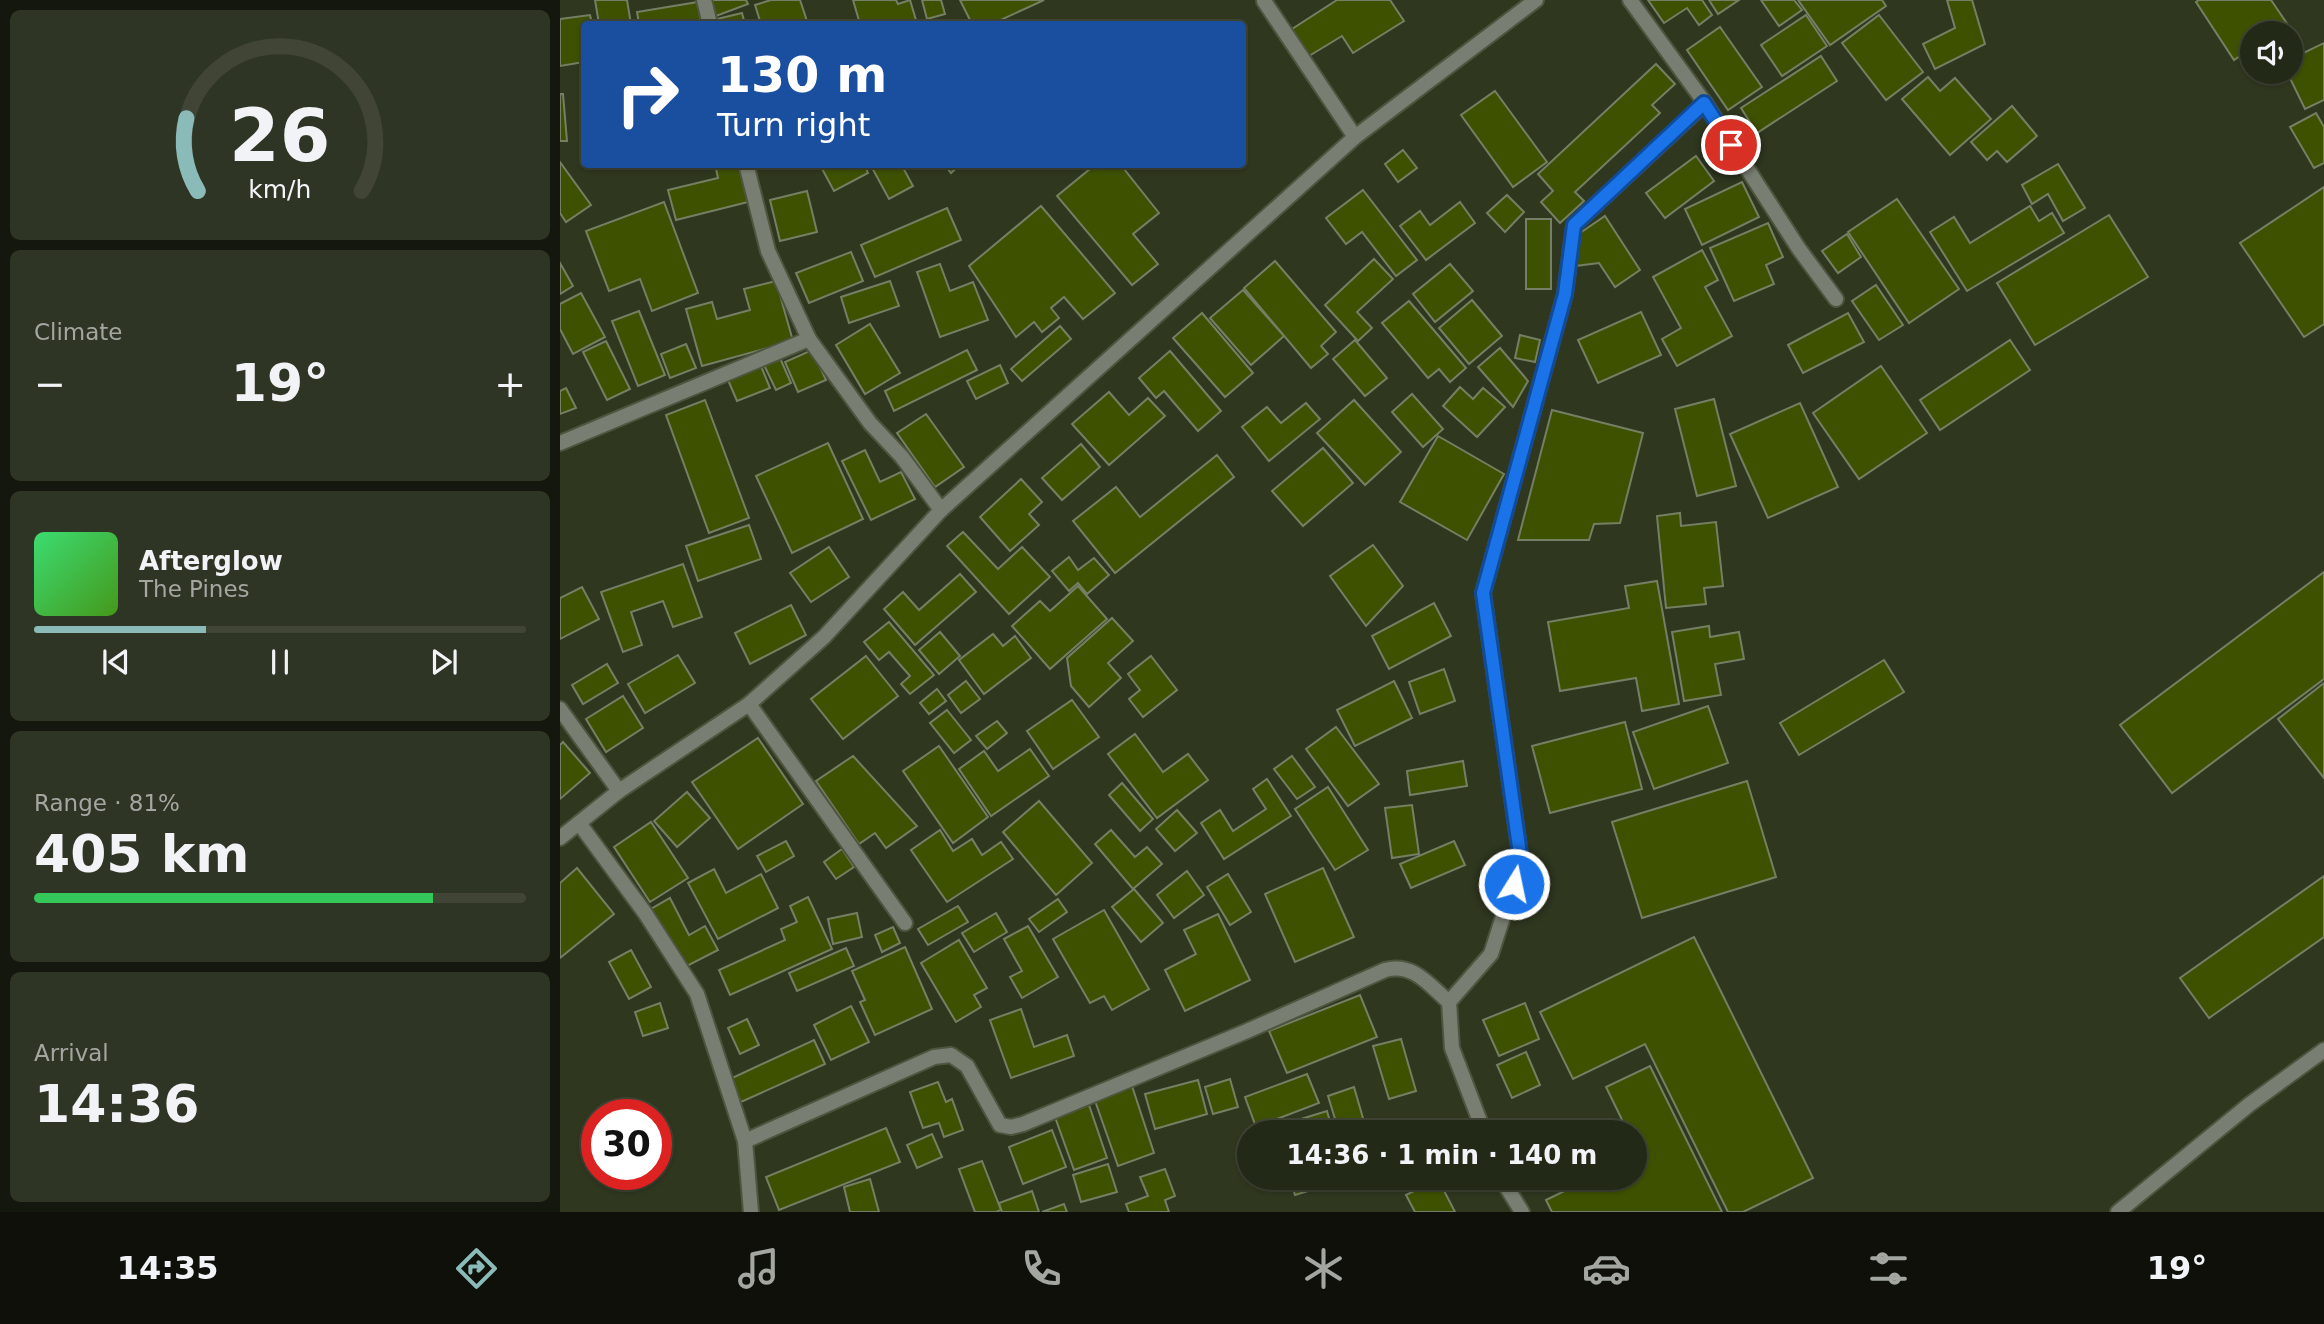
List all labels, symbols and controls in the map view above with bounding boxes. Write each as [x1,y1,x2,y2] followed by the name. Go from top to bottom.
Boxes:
[2240,21,2303,84] map controls
[2240,21,2303,84] button: sound
[717,47,887,104] text: 130 m
[602,49,693,140] icon: right
[229,94,331,179] text: 26
[717,106,870,144] text: Turn right
[1701,115,1761,175] pin
[1712,126,1750,164] icon: arrive
[248,175,312,204] text: km/h
[34,319,123,345] text: Climate
[231,353,329,413] text: 19°
[34,362,66,406] text: −
[494,362,526,406] text: +
[139,546,283,576] text: Afterglow
[139,576,250,602] text: The Pines
[97,643,135,681] icon: previous
[261,643,299,681] icon: pause
[425,643,463,681] icon: next
[34,790,180,816] text: Range · 81%
[34,824,249,884] text: 405 km
[1477,847,1551,921] position arrow
[34,1040,109,1066] text: Arrival
[34,1074,200,1134] text: 14:36
[581,1099,672,1190] speed limit sign: 30
[1287,1140,1597,1170] text: 14:36 · 1 min · 140 m
[452,1244,501,1293] icon: directions
[734,1244,783,1293] icon: music
[1017,1244,1066,1293] icon: phone
[1299,1244,1348,1293] icon: climate
[1582,1244,1631,1293] icon: car
[1864,1244,1913,1293] icon: filters
[117,1249,219,1287] text: 14:35
[2147,1249,2207,1287] text: 19°

